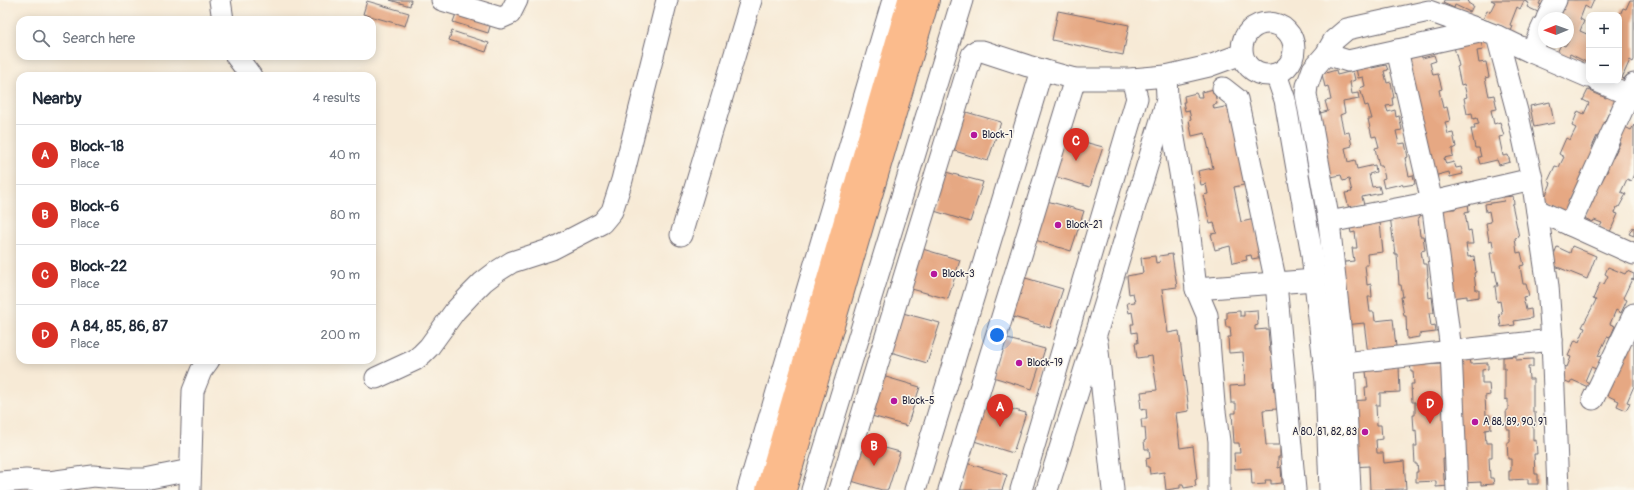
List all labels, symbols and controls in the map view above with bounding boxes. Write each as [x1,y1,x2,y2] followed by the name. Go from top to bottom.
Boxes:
[1538,12,1574,48] north arrow
[1586,12,1622,84] map controls
[1586,12,1622,48] button: +
[16,16,376,60] search box
[30,27,52,49] icon: search
[62,29,135,48] text: Search here
[1586,48,1622,84] button: −
[32,88,81,109] text: Nearby
[313,90,360,106] text: 4 results
[1063,128,1089,161] pin: C
[982,129,1013,141] place label: Block-1
[969,130,979,140] marker: Block-1
[70,137,124,156] text: Block-18
[41,147,49,163] text: A
[329,147,360,163] text: 40 m
[70,156,99,172] text: Place
[70,197,119,216] text: Block-6
[41,207,49,223] text: B
[330,207,360,223] text: 80 m
[70,216,99,232] text: Place
[1066,219,1103,231] place label: Block-21
[1053,220,1063,230] marker: Block-21
[70,257,127,276] text: Block-22
[41,267,49,283] text: C
[330,267,360,283] text: 90 m
[942,268,975,280] place label: Block-3
[929,269,939,279] marker: Block-3
[70,276,99,292] text: Place
[70,317,168,336] text: A 84, 85, 86, 87
[987,325,1007,345] your location
[41,327,49,343] text: D
[321,327,360,343] text: 200 m
[70,336,99,352] text: Place
[1027,357,1063,369] place label: Block-19
[1014,358,1024,368] marker: Block-19
[1417,391,1443,424] pin: D
[987,394,1013,427] pin: A
[902,395,934,407] place label: Block-5
[889,396,899,406] marker: Block-5
[1483,416,1547,428] place label: A 88, 89, 90, 91
[1470,417,1480,427] marker: A 88, 89, 90, 91
[1292,426,1357,438] place label: A 80, 81, 82, 83
[1360,427,1370,437] marker: A 80, 81, 82, 83
[861,433,887,466] pin: B

